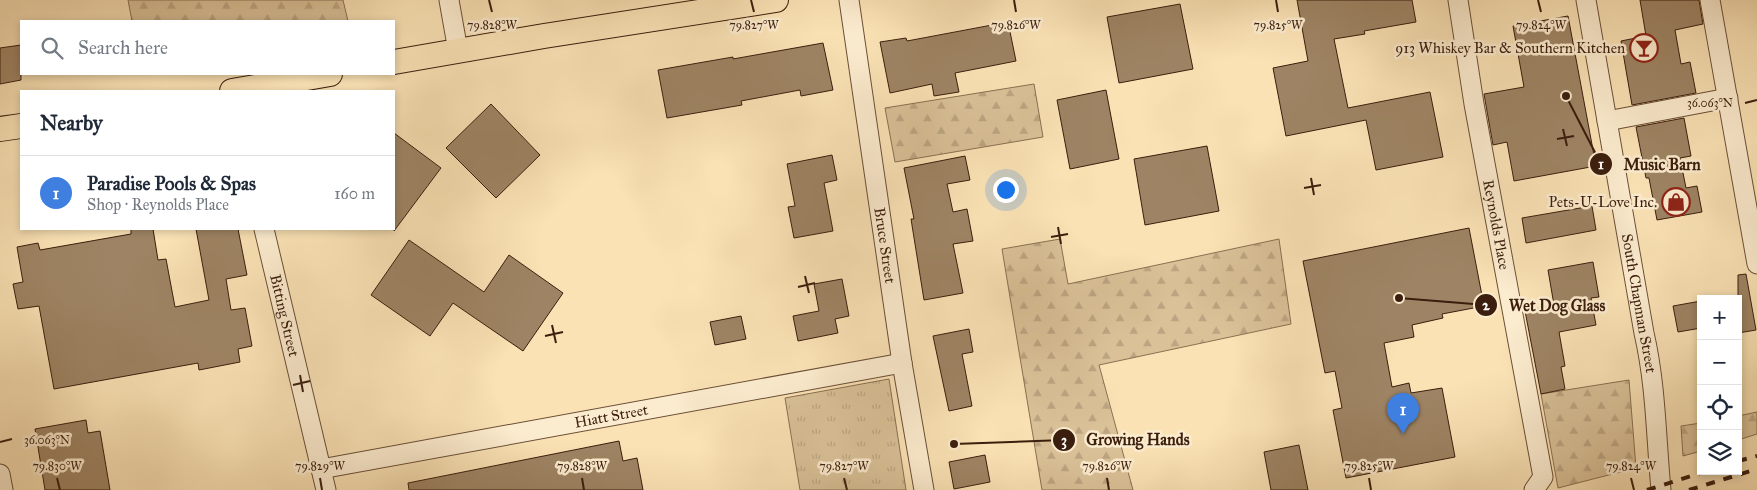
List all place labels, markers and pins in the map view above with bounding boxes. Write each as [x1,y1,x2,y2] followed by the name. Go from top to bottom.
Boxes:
[1629,33,1659,63] bar icon: 913 Whiskey Bar & Southern Kitchen
[1395,39,1625,57] place label: 913 Whiskey Bar & Southern Kitchen
[1588,149,1710,180] callout: Music Barn
[1661,187,1691,217] shop icon: Pets-U-Love Inc.
[1548,193,1657,211] place label: Pets-U-Love Inc.
[1474,290,1615,321] callout: Wet Dog Glass
[1387,393,1419,434] pin: 1
[1051,424,1199,455] callout: Growing Hands

